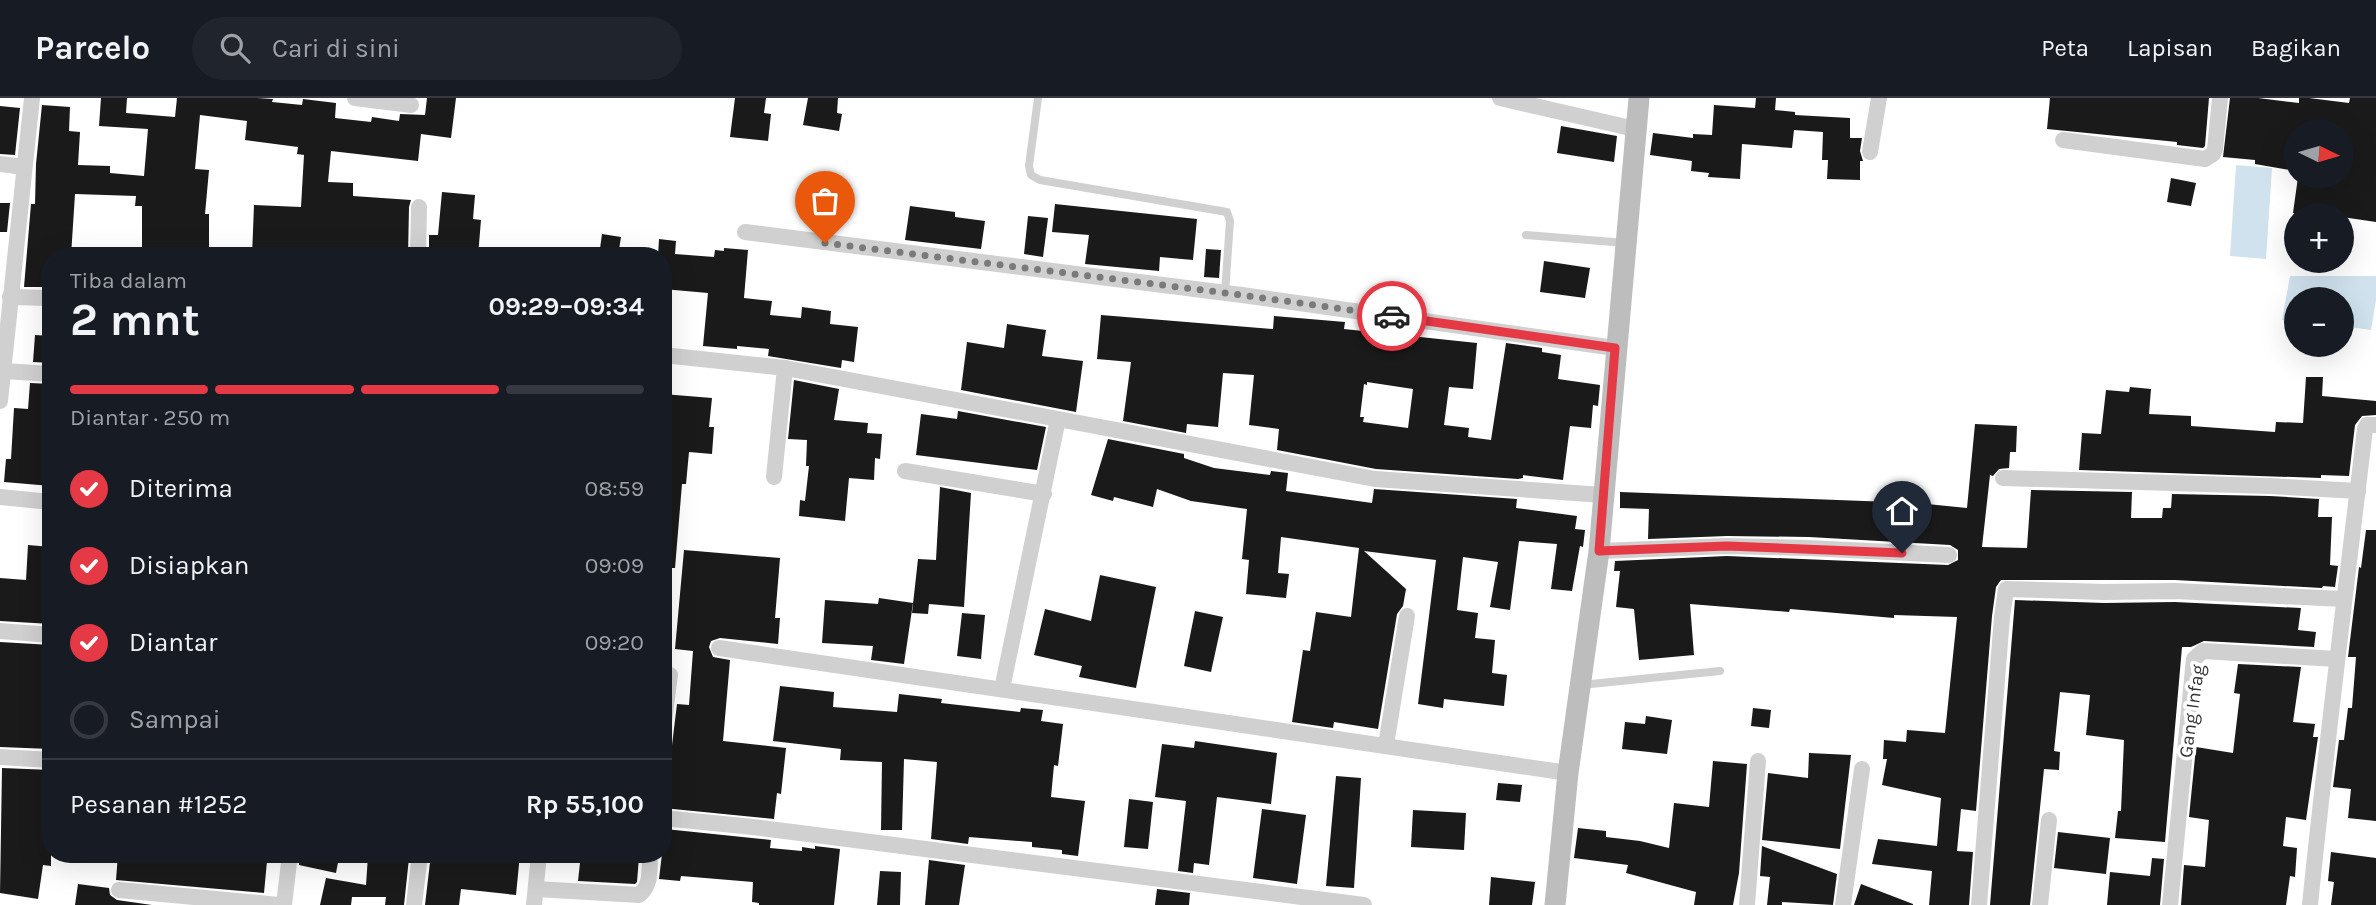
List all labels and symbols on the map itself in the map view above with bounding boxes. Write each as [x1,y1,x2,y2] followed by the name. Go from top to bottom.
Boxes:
[2284,119,2354,189] north arrow
[795,171,855,243] pin
[1357,281,1427,351] courier
[1872,481,1932,553] pin
[2175,663,2209,759] street label: Gang Infag

